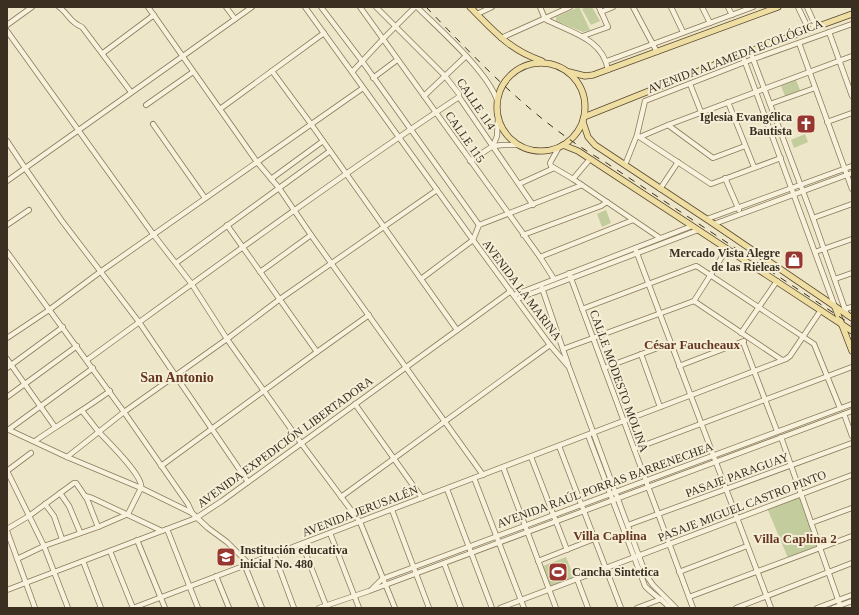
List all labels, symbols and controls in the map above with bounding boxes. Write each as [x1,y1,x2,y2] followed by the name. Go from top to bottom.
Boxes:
[645,16,825,96] street label: AVENIDA ALAMEDA ECOLÓGICA
[454,76,498,132] street label: CALLE 114
[442,109,488,165] street label: CALLE 115
[700,110,792,138] place label: Iglesia Evangélica Bautista
[795,113,817,135] church icon: Iglesia Evangélica Bautista
[480,237,565,343] street label: AVENIDA LA MARINA
[669,246,781,274] place label: Mercado Vista Alegre de las Rieleas
[783,249,805,271] shop icon: Mercado Vista Alegre de las Rieleas
[587,308,651,454] street label: CALLE MODESTO MOLINA
[644,337,741,352] district label: César Faucheaux
[140,370,214,385] district label: San Antonio
[195,373,376,510] street label: AVENIDA EXPEDICIÓN LIBERTADORA
[495,439,715,531] street label: AVENIDA RAÚL PORRAS BARRENECHEA
[683,450,791,500] street label: PASAJE PARAGUAY
[656,467,828,545] street label: PASAJE MIGUEL CASTRO PINTO
[300,482,420,540] street label: AVENIDA JERUSALÉN
[573,528,647,543] district label: Villa Caplina
[753,531,837,546] district label: Villa Caplina 2
[240,543,348,571] place label: Institución educativa inicial No. 480
[215,546,237,568] school or university icon: Institución educativa inicial No. 480
[547,561,569,583] sports icon: Cancha Sintetica
[572,565,659,579] place label: Cancha Sintetica

